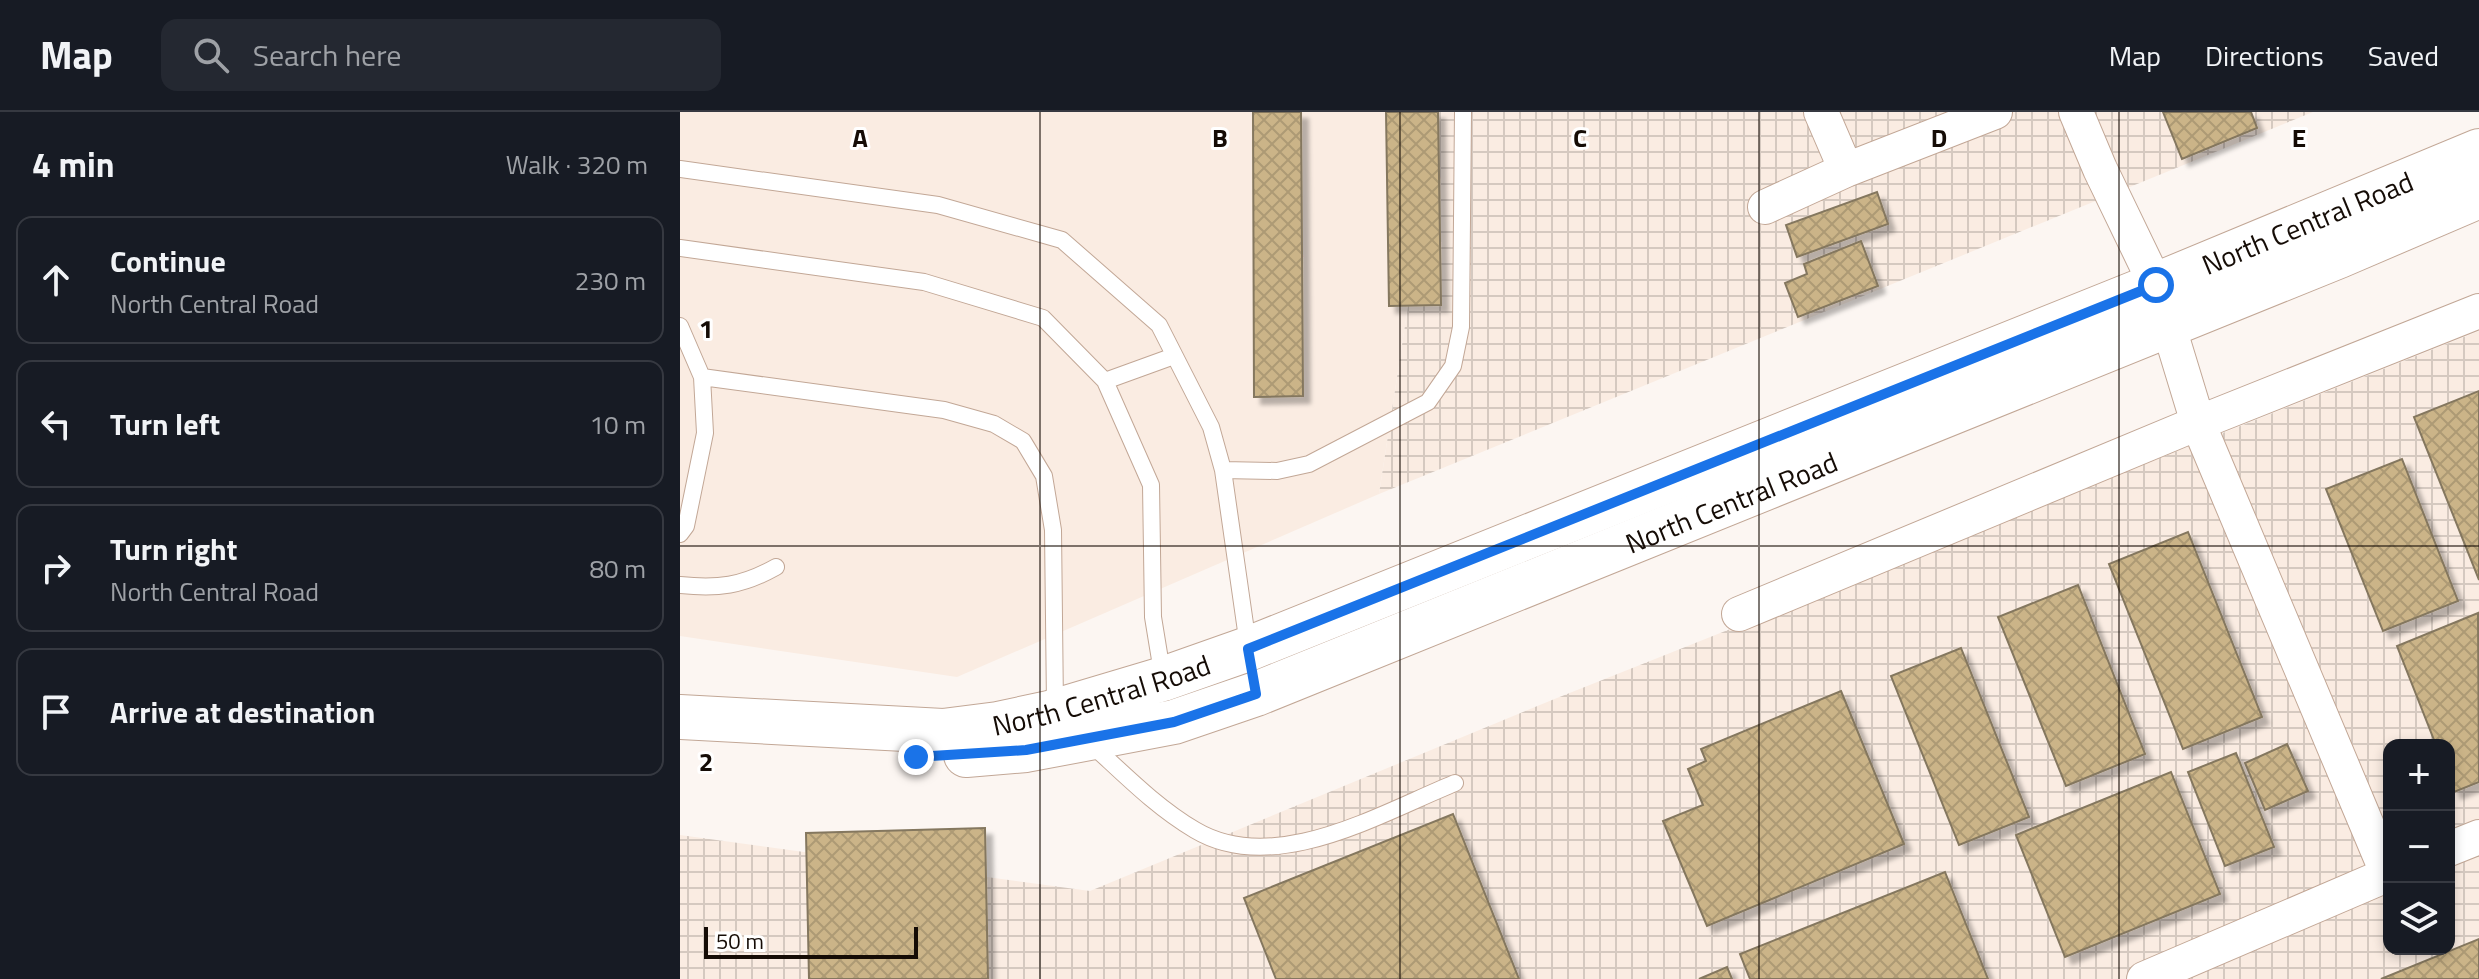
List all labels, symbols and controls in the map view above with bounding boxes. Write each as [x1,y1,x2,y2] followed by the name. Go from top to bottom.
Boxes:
[161,19,721,91] search box
[40,26,113,84] text: Map
[253,32,402,78] text: Search here
[189,33,233,77] icon: search
[2109,34,2161,77] text: Map
[2205,34,2324,77] text: Directions
[2368,34,2439,77] text: Saved
[852,118,868,157] text: A
[1212,118,1228,157] text: B
[1573,118,1587,157] text: C
[1931,118,1947,157] text: D
[2292,118,2306,157] text: E
[32,138,115,190] text: 4 min
[506,145,648,184] text: Walk · 320 m
[2195,159,2419,285] street label: North Central Road
[110,238,226,284] text: Continue
[34,258,78,302] icon: ahead
[575,261,646,300] text: 230 m
[2138,267,2174,303] route start
[110,284,319,323] text: North Central Road
[699,309,713,348] text: 1
[110,401,220,447] text: Turn left
[34,402,78,446] icon: left
[589,405,646,444] text: 10 m
[1619,440,1844,564] street label: North Central Road
[110,526,238,572] text: Turn right
[34,546,78,590] icon: right
[589,549,646,588] text: 80 m
[110,572,319,611] text: North Central Road
[988,643,1216,746] street label: North Central Road
[110,689,375,735] text: Arrive at destination
[34,690,78,734] icon: arrive
[898,739,934,775] route end
[2383,739,2455,955] map controls
[2383,739,2455,811] button: +
[699,742,713,781] text: 2
[2383,811,2455,883] button: −
[2383,883,2455,955] button: layers
[704,923,918,959] scale bar
[716,924,764,958] text: 50 m

